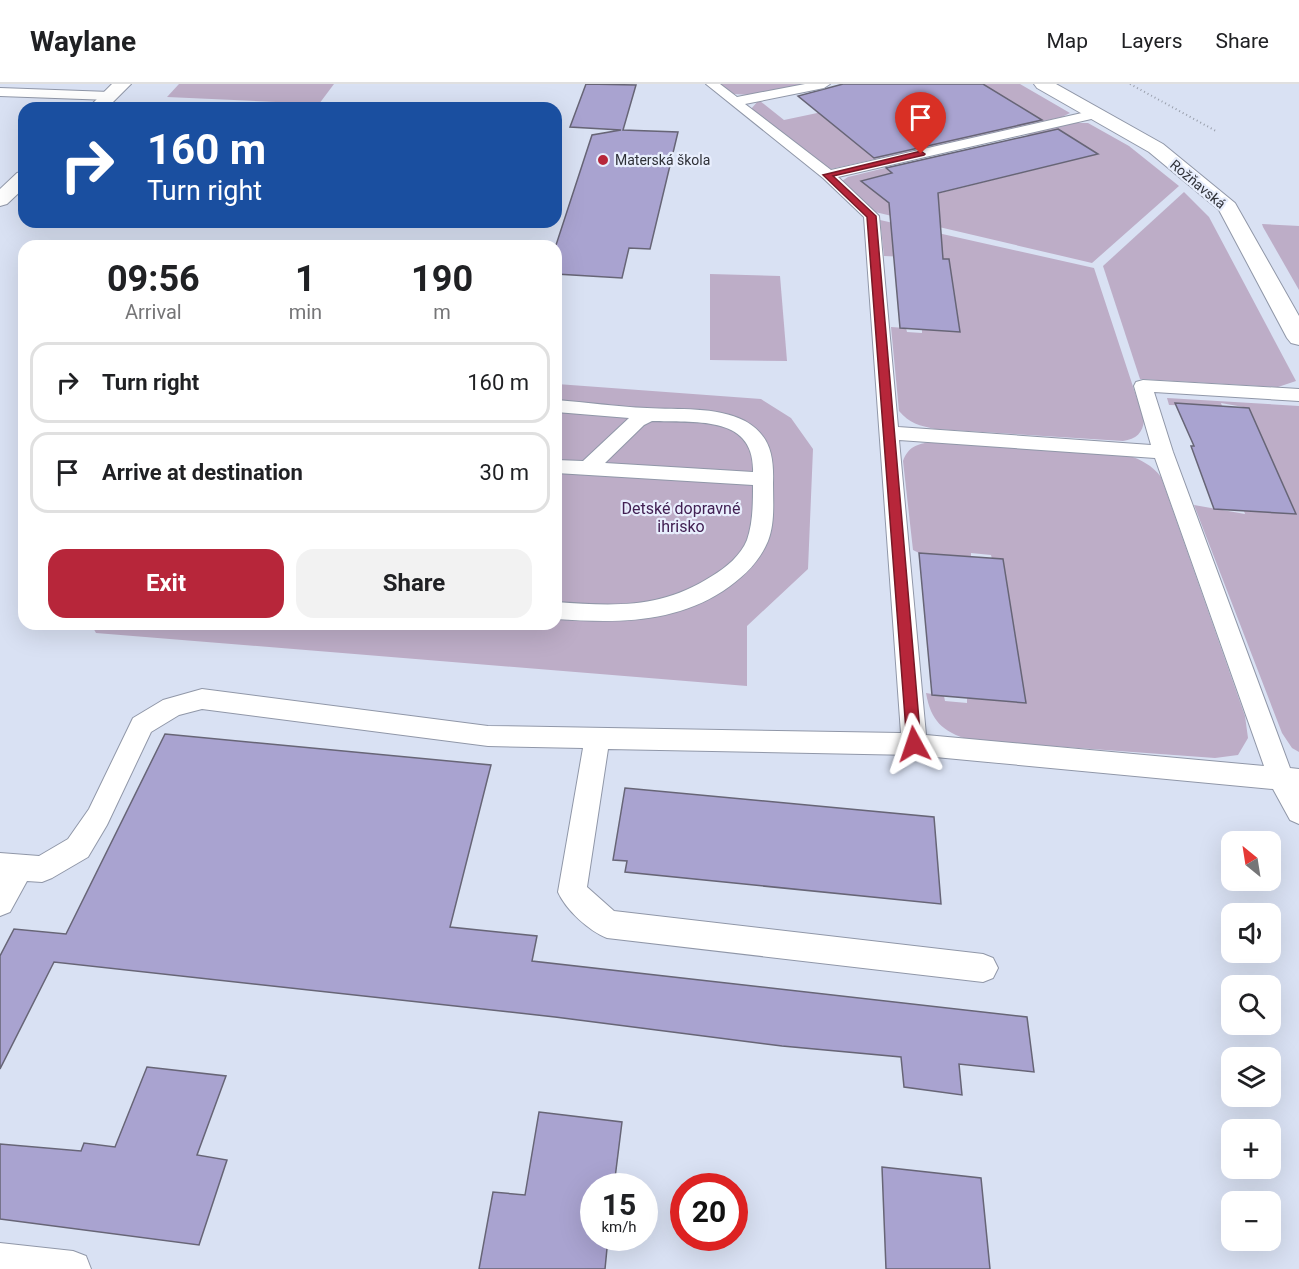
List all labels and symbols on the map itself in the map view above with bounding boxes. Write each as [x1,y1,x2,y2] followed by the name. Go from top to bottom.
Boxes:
[895,92,946,154] pin
[615,152,710,168] place label: Materská škola
[596,153,610,167] marker: Materská škola
[1167,156,1229,212] street label: Rožňavská
[622,499,740,536] park label: Detské dopravné ihrisko
[882,712,946,776] position arrow
[1221,831,1281,891] north arrow
[670,1173,748,1251] speed limit sign: 20

